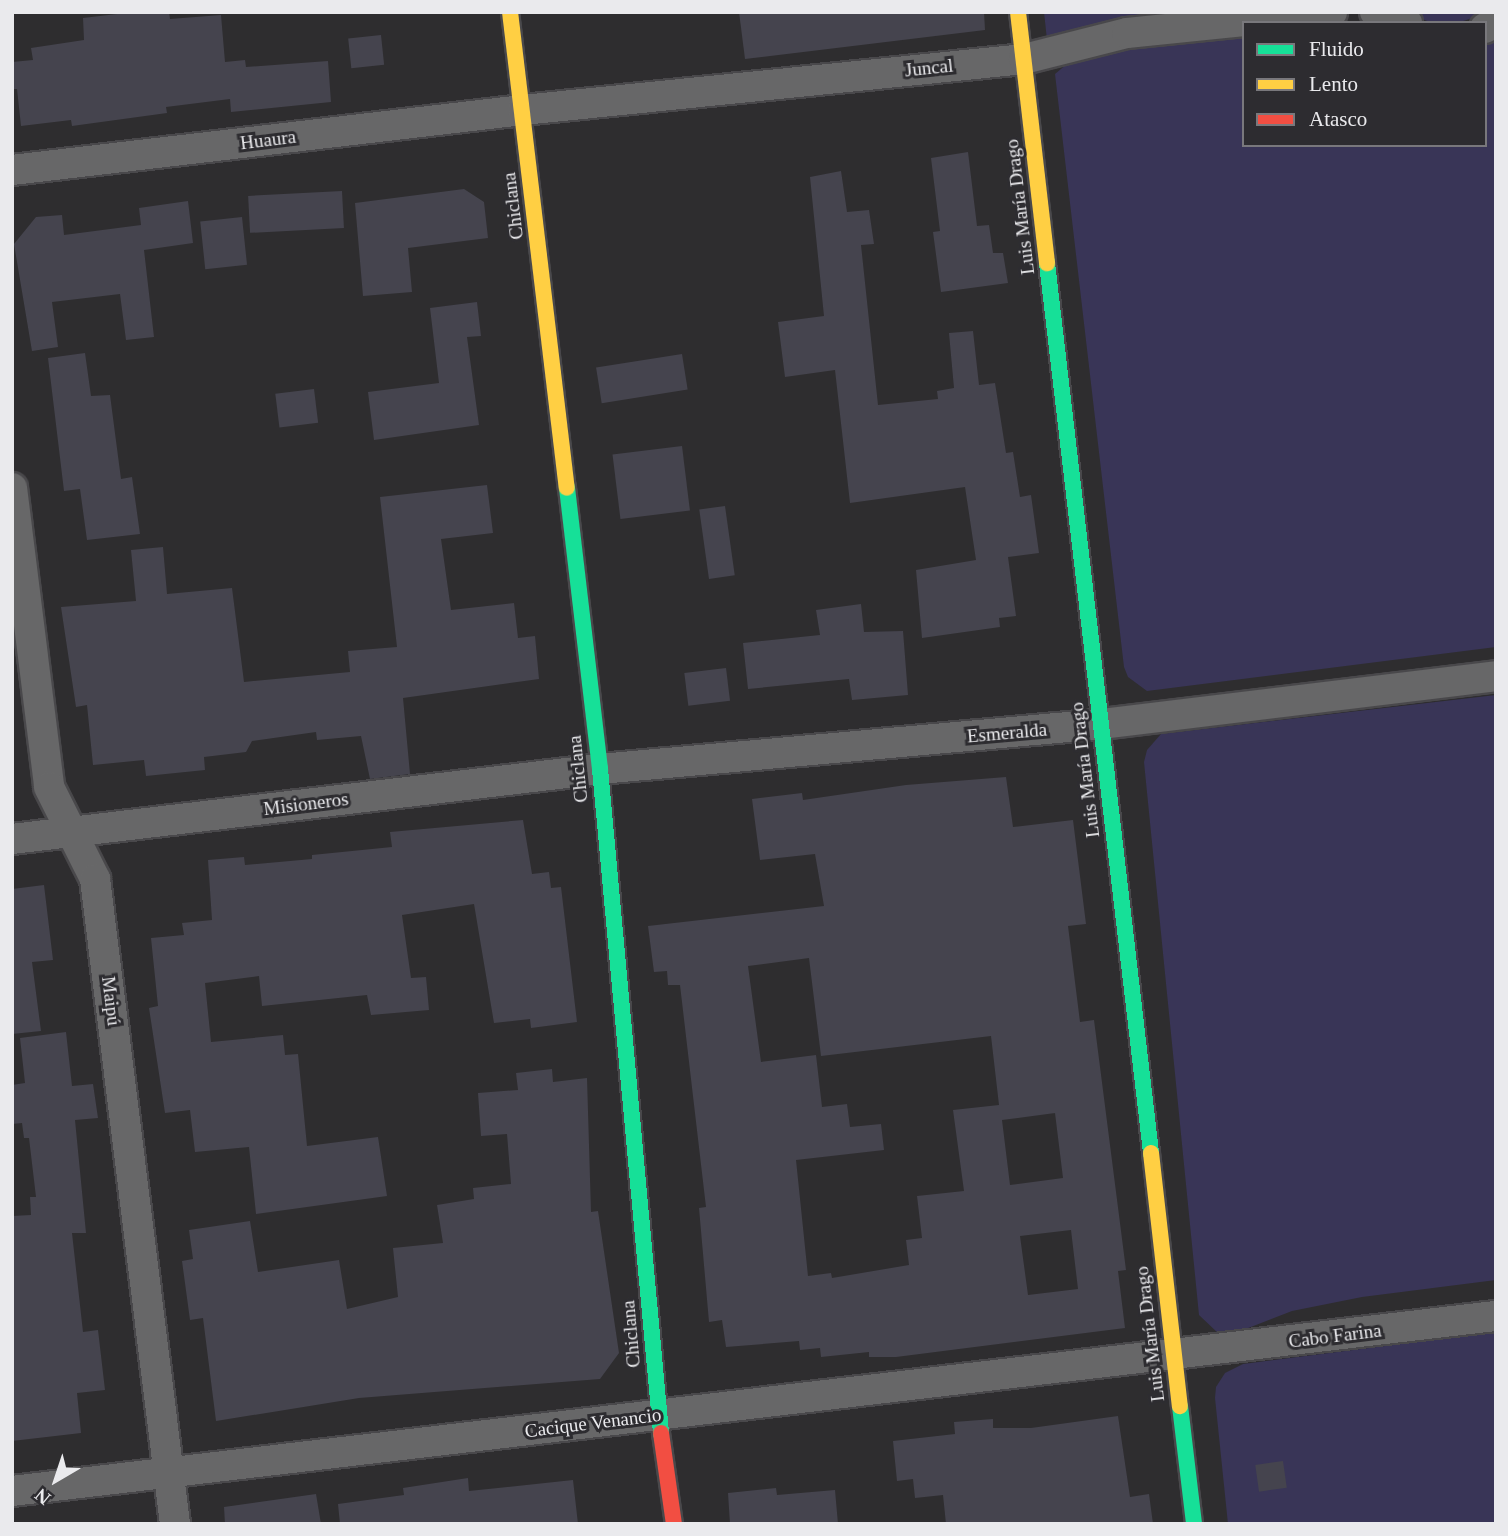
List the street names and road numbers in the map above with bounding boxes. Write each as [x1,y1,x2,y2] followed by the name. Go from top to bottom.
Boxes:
[904,54,954,82] street label: Juncal
[239,125,297,155] street label: Huaura
[1000,138,1040,276] street label: Luis María Drago
[498,171,528,241] street label: Chiclana
[1065,701,1105,839] street label: Luis María Drago
[966,718,1048,748] street label: Esmeralda
[563,734,593,804] street label: Chiclana
[262,787,350,821] street label: Misioneros
[97,975,125,1027] street label: Maipú
[1130,1265,1170,1403] street label: Luis María Drago
[617,1299,645,1369] street label: Chiclana
[1287,1319,1383,1353] street label: Cabo Farina
[523,1403,663,1443] street label: Cacique Venancio

